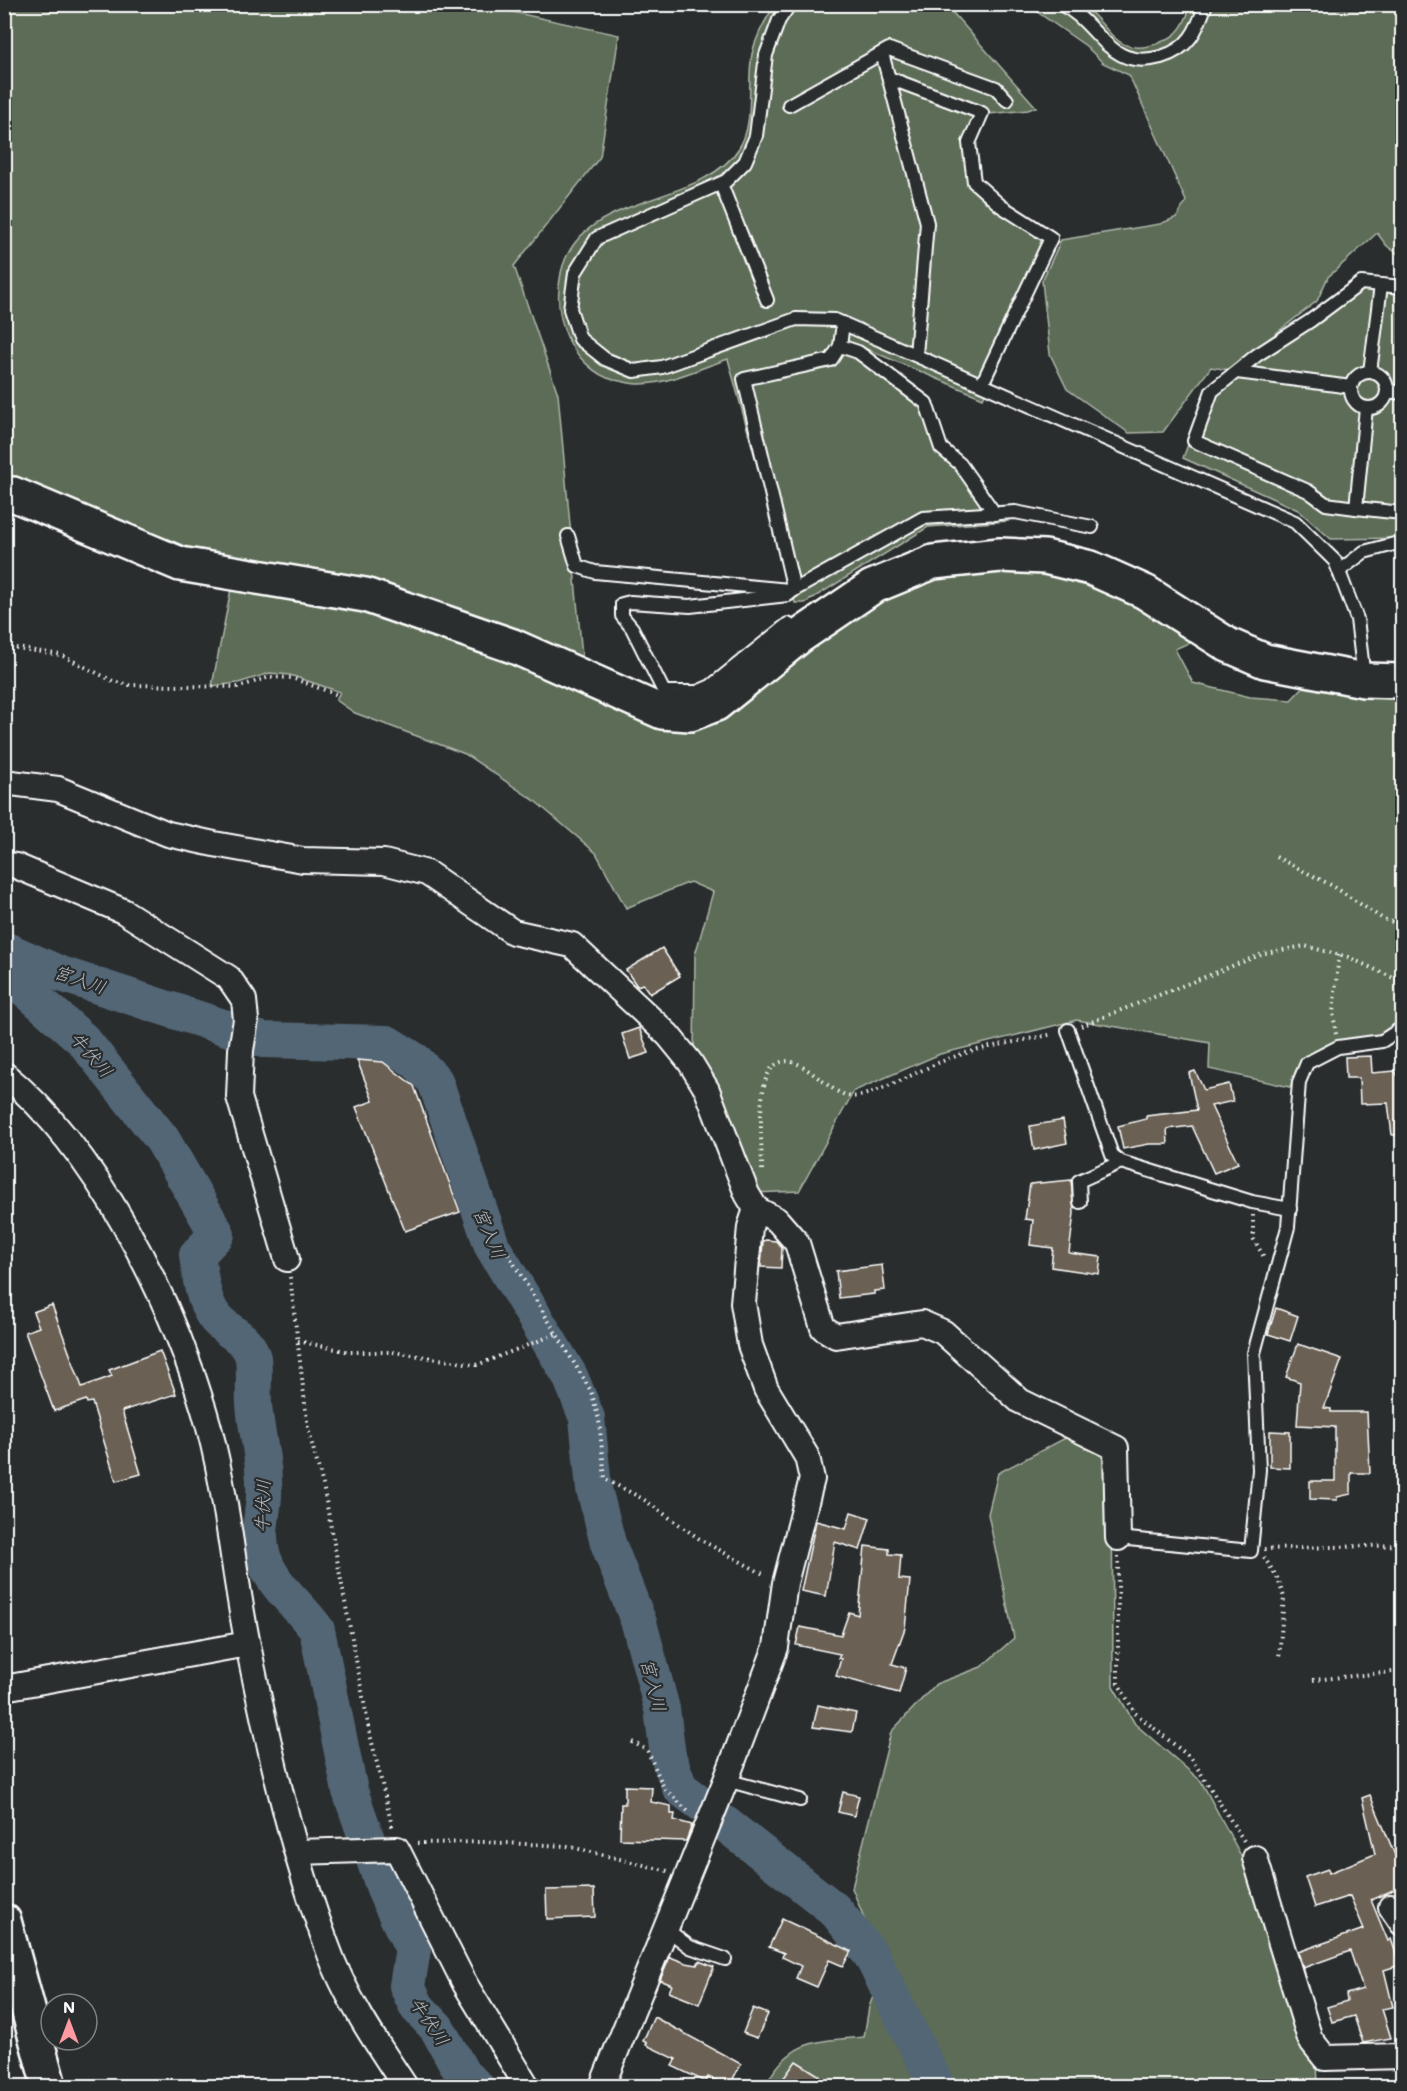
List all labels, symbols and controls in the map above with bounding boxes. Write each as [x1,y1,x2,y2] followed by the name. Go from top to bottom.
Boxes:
[51,959,109,999] water label: 宮入川
[65,1026,119,1082] water label: 牛伏川
[468,1203,512,1263] water label: 宮入川
[249,1479,275,1533] water label: 牛伏川
[636,1656,672,1714] water label: 宮入川
[39,1992,99,2052] north arrow
[405,1992,455,2050] water label: 牛伏川
[63,1996,75,2017] text: N

